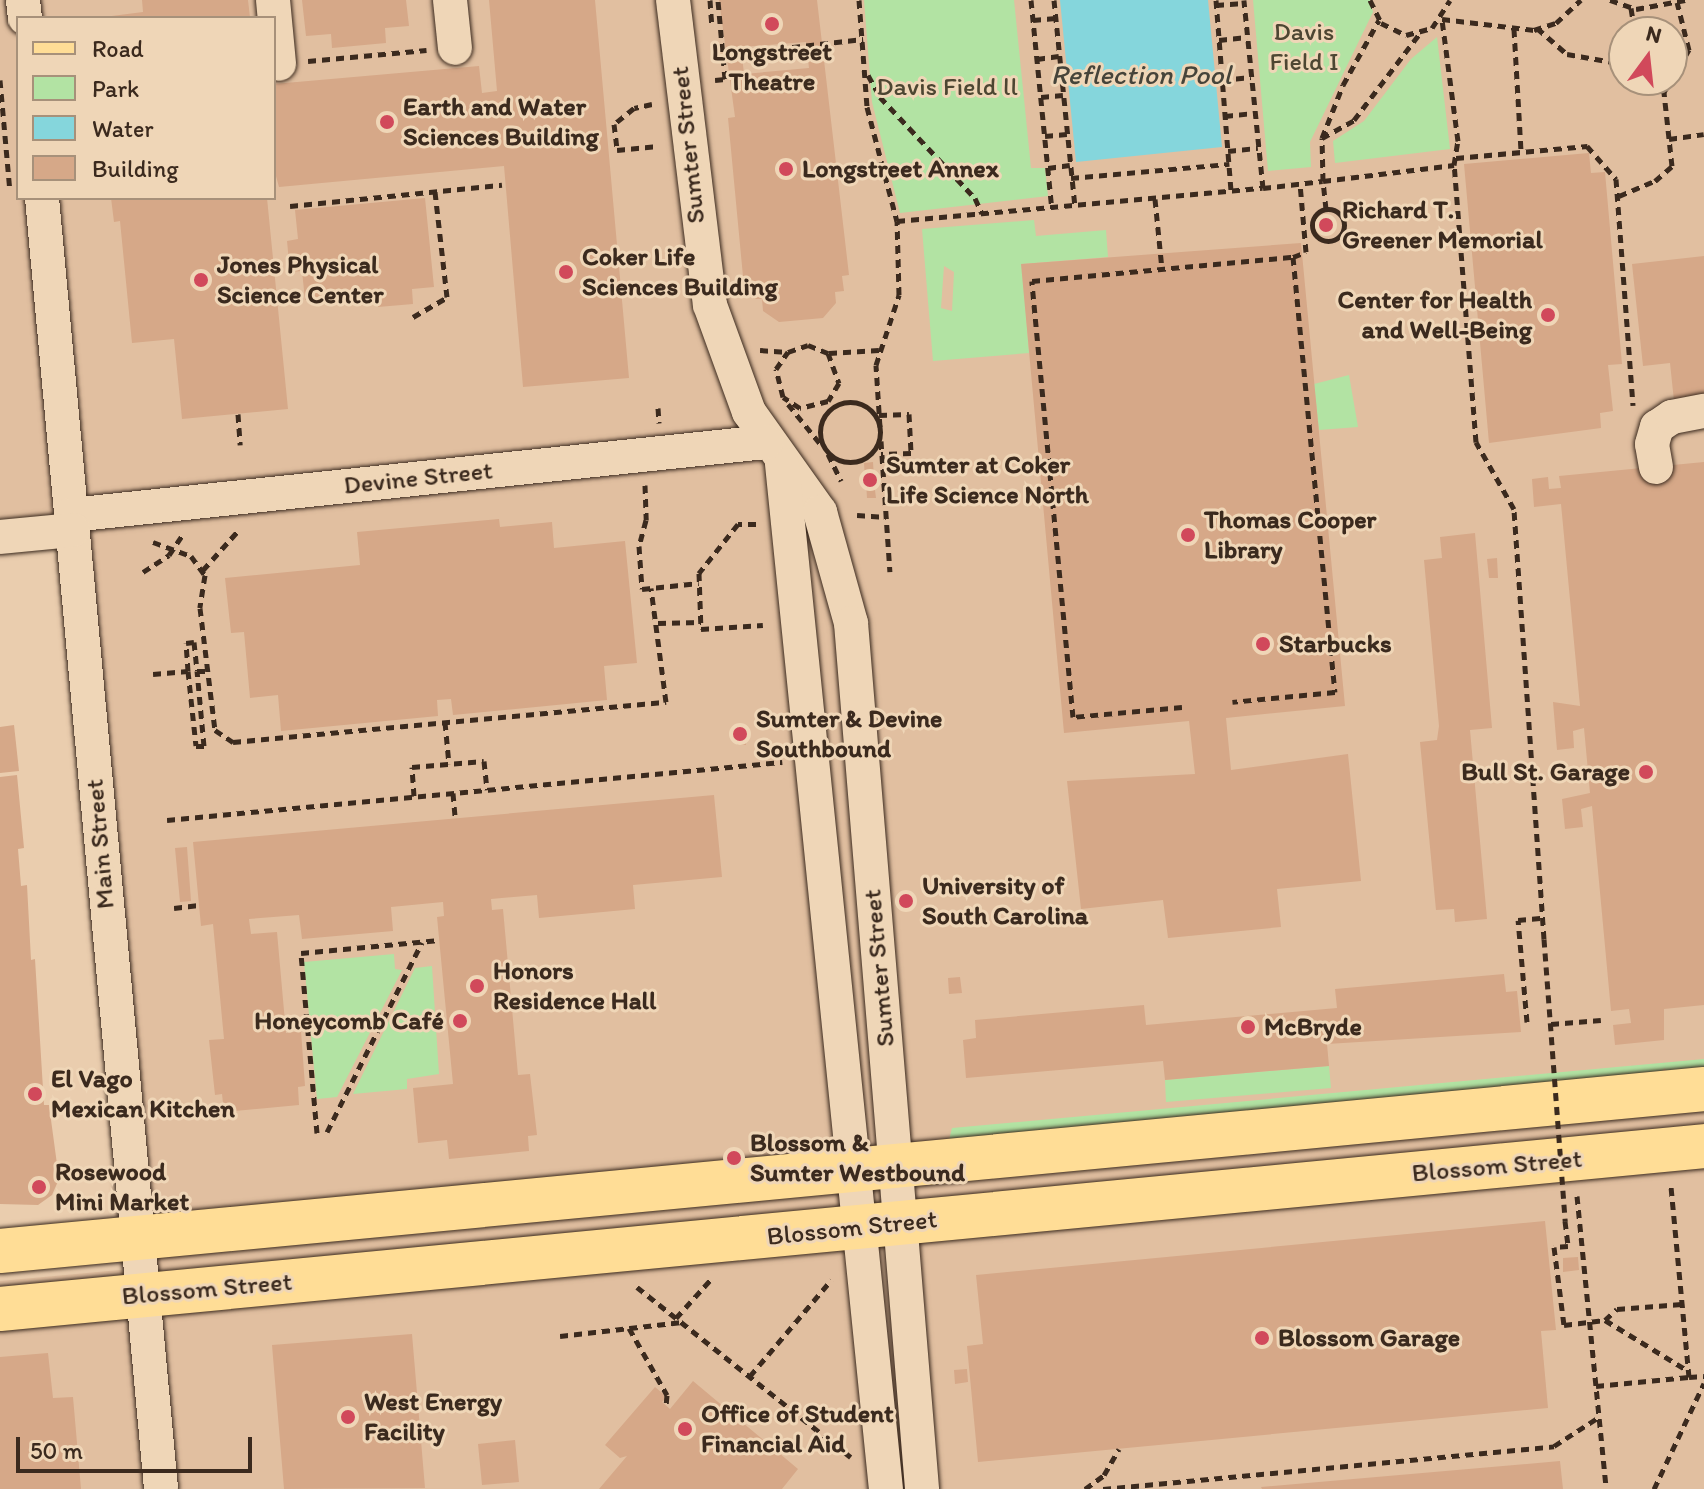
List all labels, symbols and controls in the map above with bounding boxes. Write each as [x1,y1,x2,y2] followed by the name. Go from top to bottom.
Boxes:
[763,15,781,33] marker: Longstreet Theatre
[16,16,276,200] legend
[1269,16,1339,78] park label: Davis Field I
[1608,16,1688,96] north arrow
[1643,19,1664,49] text: N
[92,34,144,63] text: Road
[712,36,832,98] place label: Longstreet Theatre
[1051,57,1231,91] water label: Reflection Pool
[664,65,712,225] street label: Sumter Street
[877,71,1017,103] park label: Davis Field ll
[92,74,139,103] text: Park
[403,91,599,152] place label: Earth and Water Sciences Building
[378,113,396,131] marker: Earth and Water Sciences Building
[92,114,154,143] text: Water
[802,153,999,185] place label: Longstreet Annex
[92,154,179,183] text: Building
[777,160,795,178] marker: Longstreet Annex
[1342,194,1543,256] place label: Richard T. Greener Memorial
[1317,216,1335,234] marker: Richard T. Greener Memorial
[582,241,778,302] place label: Coker Life Sciences Building
[217,249,383,310] place label: Jones Physical Science Center
[557,263,575,281] marker: Coker Life Sciences Building
[192,271,210,289] marker: Jones Physical Science Center
[1338,284,1532,346] place label: Center for Health and Well-Being
[1539,306,1557,324] marker: Center for Health and Well-Being
[886,449,1089,510] place label: Sumter at Coker Life Science North
[342,455,494,501] street label: Devine Street
[861,471,879,489] marker: Sumter at Coker Life Science North
[1204,504,1376,566] place label: Thomas Cooper Library
[1179,526,1197,544] marker: Thomas Cooper Library
[1279,628,1392,660] place label: Starbucks
[1254,635,1272,653] marker: Starbucks
[756,703,942,764] place label: Sumter & Devine Southbound
[731,725,749,743] marker: Sumter & Devine Southbound
[1461,756,1630,788] place label: Bull St. Garage
[1637,763,1655,781] marker: Bull St. Garage
[79,778,121,910] street label: Main Street
[922,870,1089,932] place label: University of South Carolina
[857,888,901,1048] street label: Sumter Street
[897,892,915,910] marker: University of South Carolina
[493,955,657,1016] place label: Honors Residence Hall
[468,977,486,995] marker: Honors Residence Hall
[255,1005,444,1037] place label: Honeycomb Café
[1264,1011,1362,1043] place label: McBryde
[451,1012,469,1030] marker: Honeycomb Café
[1239,1018,1257,1036] marker: McBryde
[51,1063,235,1124] place label: El Vago Mexican Kitchen
[26,1085,44,1103] marker: El Vago Mexican Kitchen
[750,1127,964,1188] place label: Blossom & Sumter Westbound
[1411,1143,1583,1189] street label: Blossom Street
[725,1149,743,1167] marker: Blossom & Sumter Westbound
[55,1156,189,1218] place label: Rosewood Mini Market
[30,1178,48,1196] marker: Rosewood Mini Market
[766,1204,938,1252] street label: Blossom Street
[121,1266,293,1312] street label: Blossom Street
[1278,1322,1460,1354] place label: Blossom Garage
[1253,1329,1271,1347] marker: Blossom Garage
[364,1386,502,1448] place label: West Energy Facility
[701,1398,894,1460] place label: Office of Student Financial Aid
[339,1408,357,1426] marker: West Energy Facility
[676,1420,694,1438] marker: Office of Student Financial Aid
[20,1421,256,1471] scale bar
[30,1436,83,1465] text: 50 m

